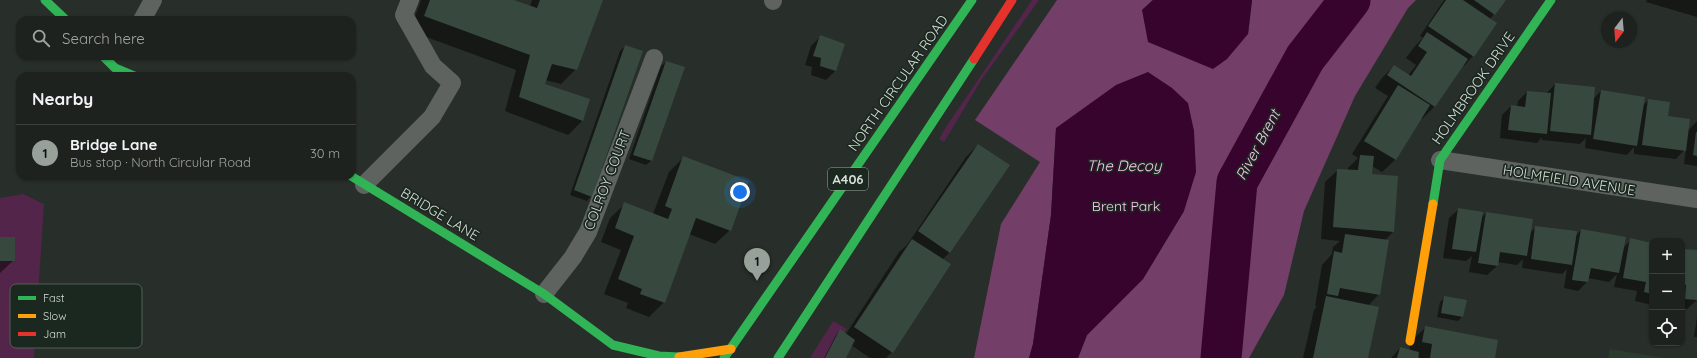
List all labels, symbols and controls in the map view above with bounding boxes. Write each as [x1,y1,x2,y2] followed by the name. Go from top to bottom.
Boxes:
[844,11,952,155] street label: NORTH CIRCULAR ROAD
[1601,12,1637,48] north arrow
[16,16,356,60] search box
[30,27,52,49] icon: search
[1427,28,1519,148] street label: HOLMBROOK DRIVE
[62,29,145,48] text: Search here
[32,88,93,109] text: Nearby
[1231,105,1285,183] water label: River Brent
[580,127,634,233] street label: COLROY COURT
[70,135,157,154] text: Bridge Lane
[42,145,48,161] text: 1
[310,145,340,161] text: 30 m
[70,154,251,170] text: Bus stop · North Circular Road
[1087,156,1163,175] water label: The Decoy
[1502,161,1636,199] street label: HOLMFIELD AVENUE
[828,168,868,190] road number: A406
[730,182,750,202] your location
[398,184,482,244] street label: BRIDGE LANE
[1092,197,1160,215] park label: Brent Park
[1649,238,1685,346] map controls
[1649,238,1685,274] button: +
[744,248,770,281] pin: 1
[1649,274,1685,310] button: −
[10,284,142,348] legend
[43,291,65,305] text: Fast
[43,309,67,323] text: Slow
[1649,310,1685,346] button: locate
[43,327,66,341] text: Jam

